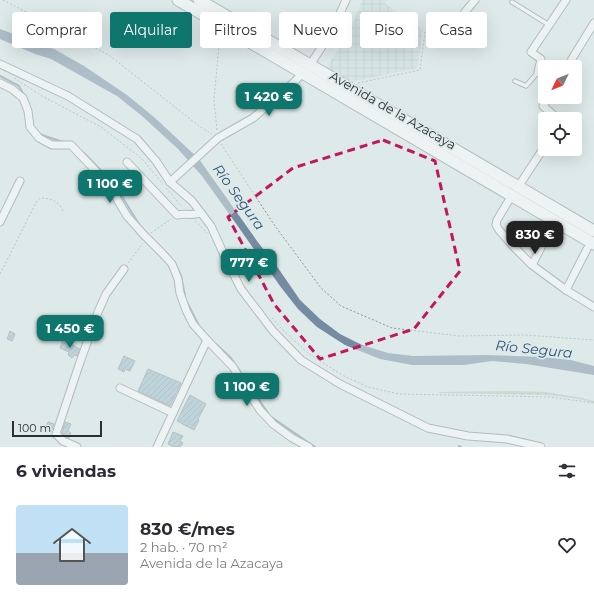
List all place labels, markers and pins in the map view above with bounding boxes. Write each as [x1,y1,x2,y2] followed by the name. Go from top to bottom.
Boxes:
[232,83,306,117] pin: 1 420 €
[73,170,147,204] pin: 1 100 €
[507,221,563,255] pin: 830 €
[221,249,277,283] pin: 777 €
[33,315,107,349] pin: 1 450 €
[210,373,284,407] pin: 1 100 €

